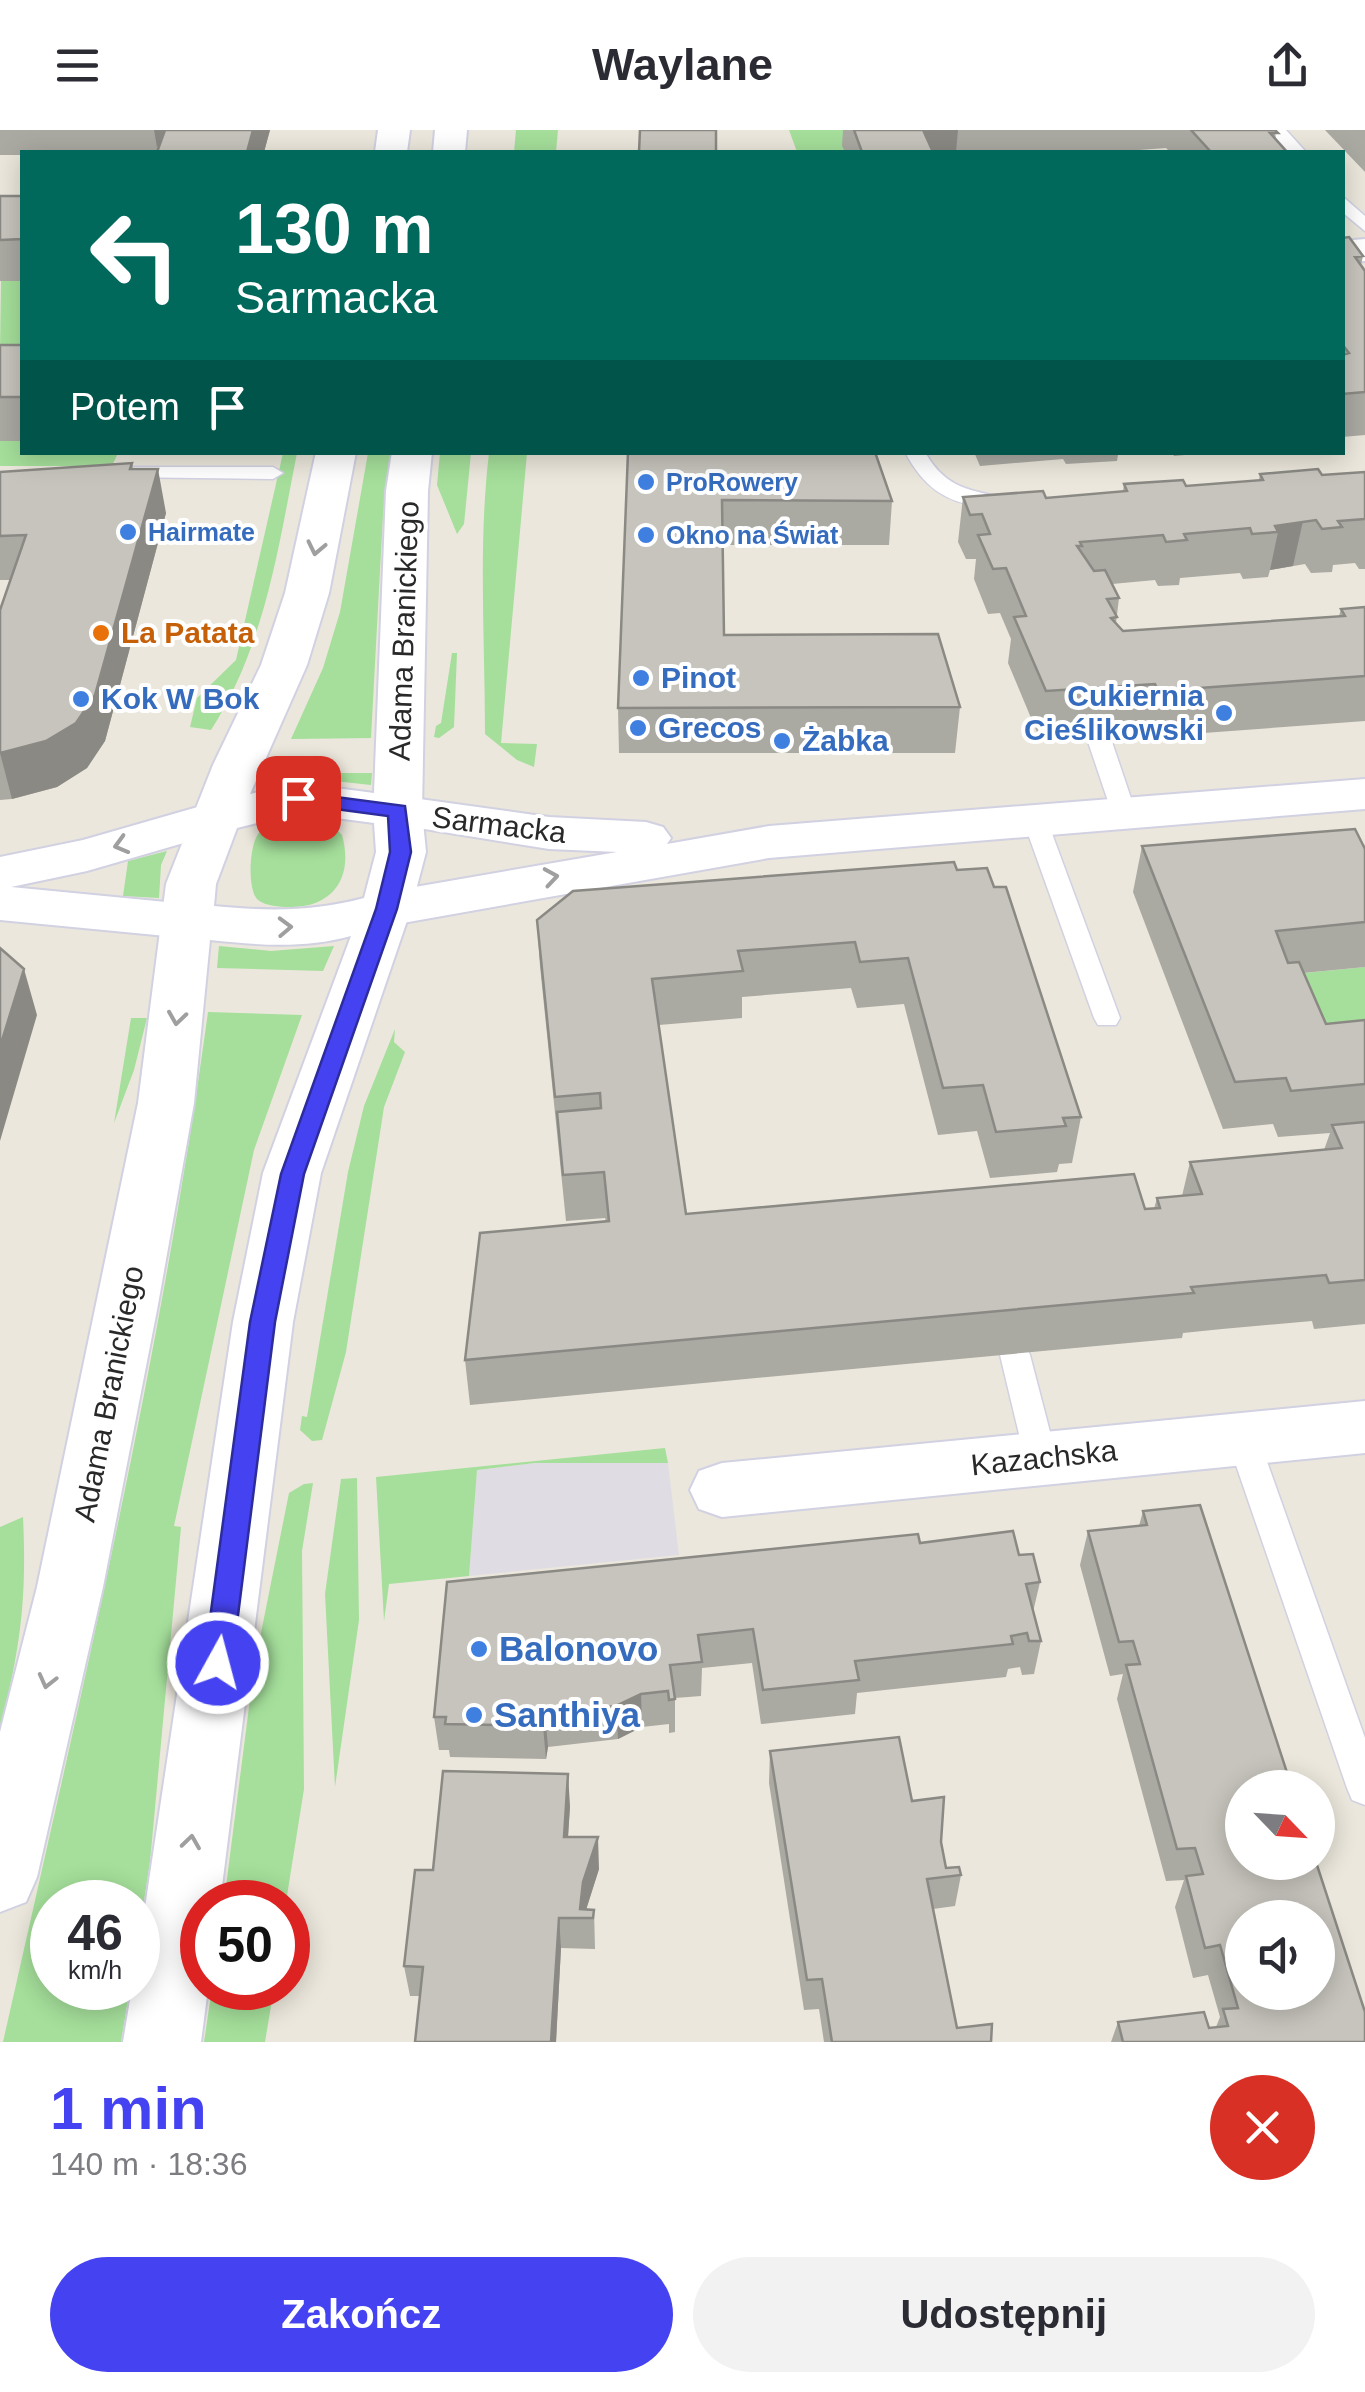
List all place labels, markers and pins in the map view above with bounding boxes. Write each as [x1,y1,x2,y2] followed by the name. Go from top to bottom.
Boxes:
[666,468,798,496] place label: ProRowery
[635,471,657,493] marker: ProRowery
[148,518,255,546] place label: Hairmate
[666,520,839,549] place label: Okno na Świat
[117,521,139,543] marker: Hairmate
[635,524,657,546] marker: Okno na Świat
[121,616,255,649] place label: La Patata
[90,622,112,644] marker: La Patata
[661,661,736,694] place label: Pinot
[630,667,652,689] marker: Pinot
[1024,679,1204,746] place label: Cukiernia Cieślikowski
[101,682,260,715] place label: Kok W Bok
[70,688,92,710] marker: Kok W Bok
[1213,702,1235,724] marker: Cukiernia Cieślikowski
[658,711,761,744] place label: Grecos
[627,717,649,739] marker: Grecos
[802,724,889,757] place label: Żabka
[771,730,793,752] marker: Żabka
[256,756,341,841] pin
[499,1629,658,1668] place label: Balonovo
[468,1638,490,1660] marker: Balonovo
[494,1695,640,1734] place label: Santhiya
[463,1704,485,1726] marker: Santhiya

